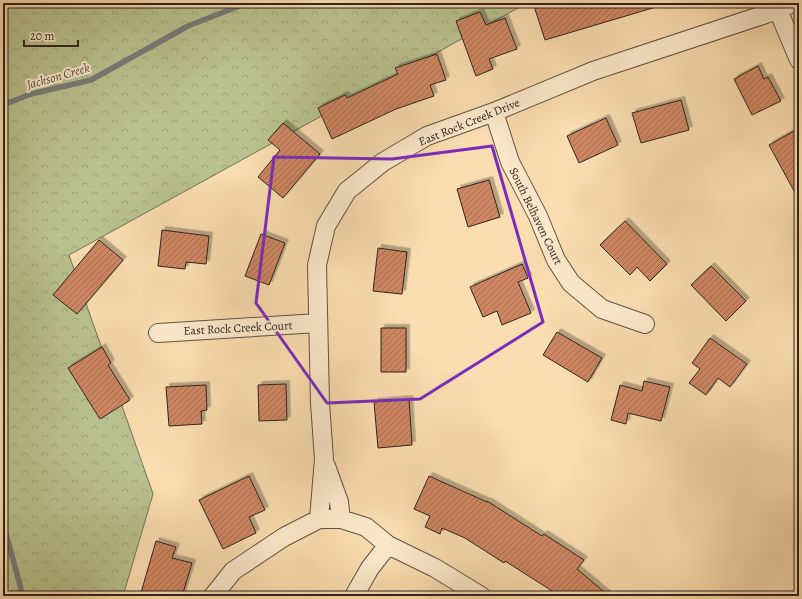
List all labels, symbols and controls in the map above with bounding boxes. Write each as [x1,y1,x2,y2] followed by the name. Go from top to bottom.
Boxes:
[24,22,78,48] scale bar
[30,28,54,44] text: 20 m
[23,59,92,93] water label: Jackson Creek
[416,94,522,150] street label: East Rock Creek Drive
[506,165,566,267] street label: South Belhaven Court
[183,317,293,339] street label: East Rock Creek Court

